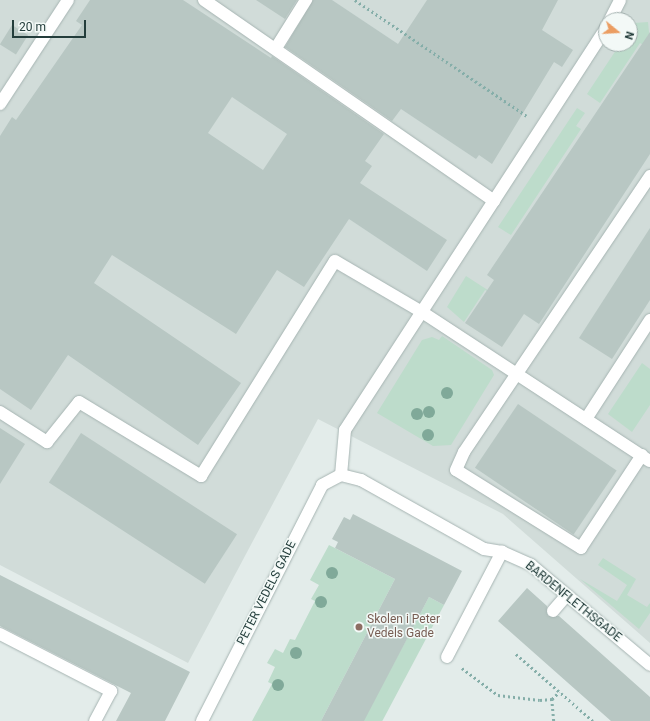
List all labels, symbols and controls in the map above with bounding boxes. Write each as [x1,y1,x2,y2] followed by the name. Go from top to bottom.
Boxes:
[14,12,88,38] scale bar
[598,12,638,52] north arrow
[19,20,46,34] text: 20 m
[622,30,636,41] text: N
[234,538,300,648] street label: PETER VEDELS GADE
[522,559,624,645] street label: BARDENFLETHSGADE
[367,613,440,641] place label: Skolen i Peter Vedels Gade
[354,622,364,632] marker: Skolen i Peter Vedels Gade

